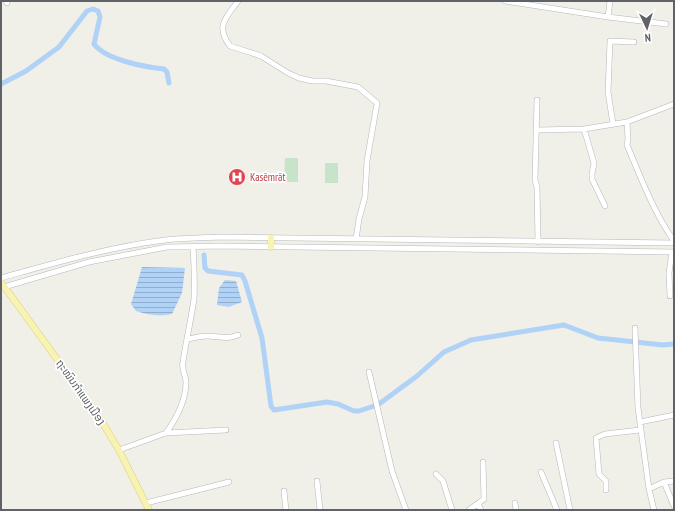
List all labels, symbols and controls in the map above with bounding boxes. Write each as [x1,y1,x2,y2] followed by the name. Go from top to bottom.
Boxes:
[627,8,667,48] north arrow
[644,31,651,45] text: N
[227,167,247,187] hospital icon: Kasēmrāt
[250,170,285,184] place label: Kasēmrāt
[53,356,109,428] street label: ຖະໜົນກຳແພງເມືອງ

